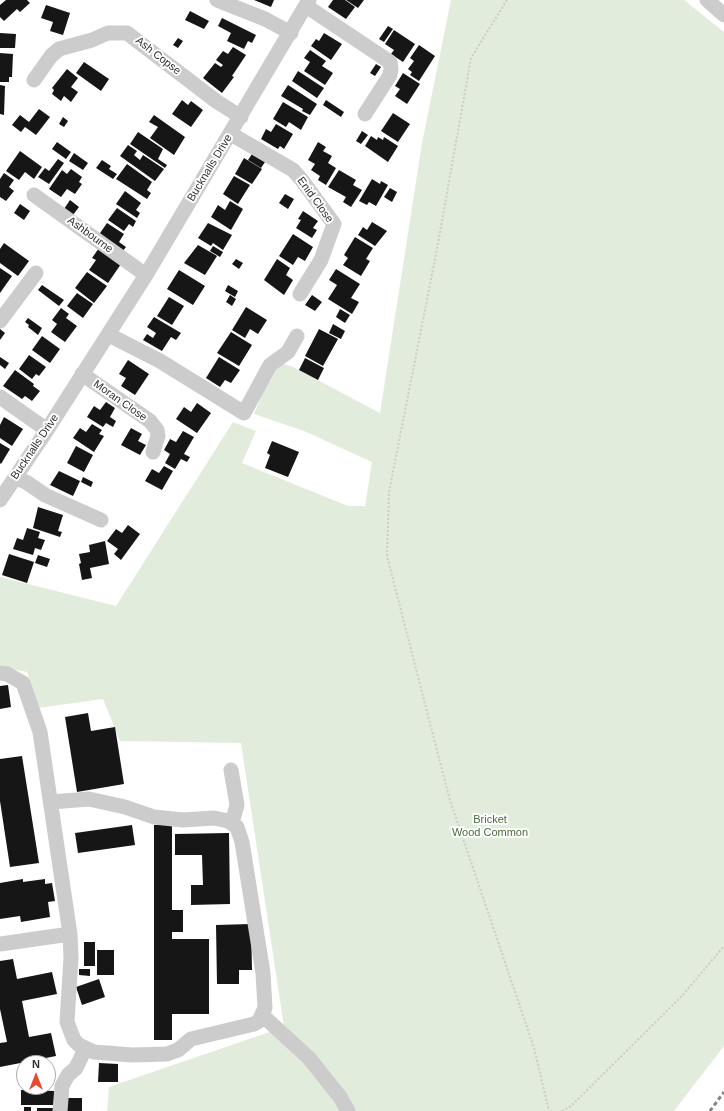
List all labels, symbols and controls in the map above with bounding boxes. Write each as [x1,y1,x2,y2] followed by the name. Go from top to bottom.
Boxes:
[133,34,183,78] street label: Ash Copse
[185,132,235,204] street label: Bucknalls Drive
[294,175,336,225] street label: Enid Close
[65,214,115,256] street label: Ashbourne
[91,378,149,424] street label: Moran Close
[8,412,62,482] street label: Bucknalls Drive
[452,813,528,839] park label: Bricket Wood Common
[16,1055,56,1095] north arrow
[32,1058,40,1070] text: N

